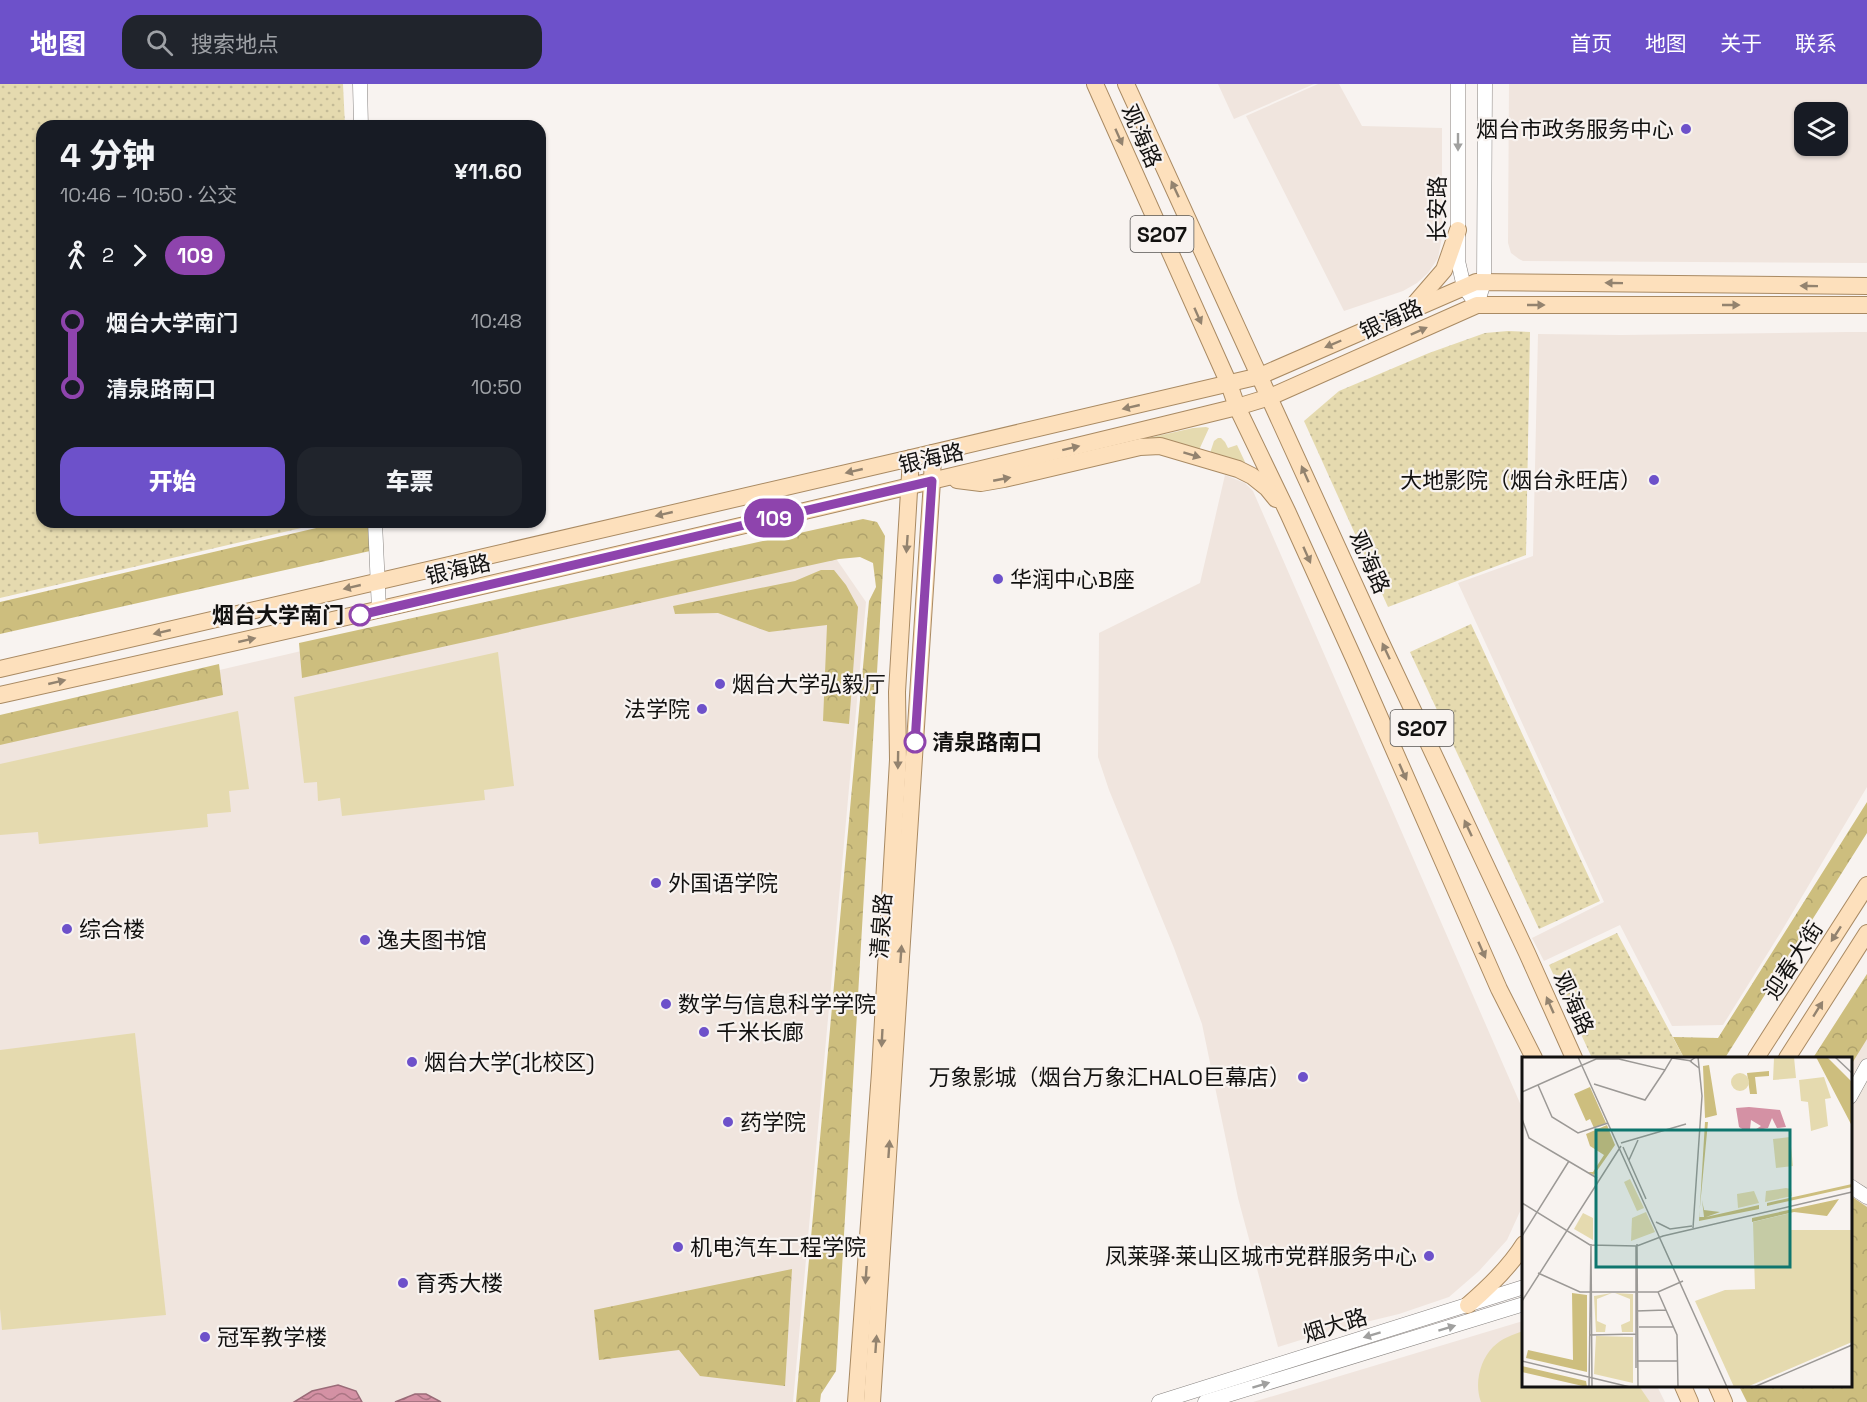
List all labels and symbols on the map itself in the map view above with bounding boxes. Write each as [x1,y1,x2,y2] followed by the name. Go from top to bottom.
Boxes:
[1116,100,1168,172] street label: 观海路
[1476,115,1674,143] place label: 烟台市政务服务中心
[1679,122,1693,136] marker: 烟台市政务服务中心
[1114,129,1123,146] one-way arrow
[1453,133,1463,152] one-way arrow
[1423,176,1451,242] street label: 长安路
[1170,180,1179,197] one-way arrow
[1130,216,1194,252] road number: S207
[1604,279,1623,288] one-way arrow
[1799,281,1818,290] one-way arrow
[1355,293,1427,345] street label: 银海路
[1526,300,1545,310] one-way arrow
[1721,300,1740,310] one-way arrow
[1193,307,1203,325] one-way arrow
[1411,326,1429,336] one-way arrow
[1324,340,1342,349] one-way arrow
[1121,402,1140,412] one-way arrow
[896,437,966,479] street label: 银海路
[1062,442,1080,452] one-way arrow
[1183,451,1201,460] one-way arrow
[1300,465,1309,483] one-way arrow
[1400,466,1642,494] place label: 大地影院（烟台永旺店）
[845,467,864,476] one-way arrow
[1647,473,1661,487] marker: 大地影院（烟台永旺店）
[993,474,1012,483] one-way arrow
[740,498,808,538] line badge: 109
[655,510,673,520] one-way arrow
[1344,526,1396,598] street label: 观海路
[902,534,912,553] one-way arrow
[1302,547,1311,564] one-way arrow
[423,548,493,590] street label: 银海路
[1010,565,1135,593] place label: 华润中心B座
[991,572,1005,586] marker: 华润中心B座
[342,583,361,593] one-way arrow
[212,601,344,629] place label: 烟台大学南门
[349,604,371,626] marker: 烟台大学南门
[153,627,171,637] one-way arrow
[238,634,257,644] one-way arrow
[1381,643,1390,660] one-way arrow
[732,670,886,698] place label: 烟台大学弘毅厅
[48,677,66,687] one-way arrow
[713,677,727,691] marker: 烟台大学弘毅厅
[624,695,690,723] place label: 法学院
[695,702,709,716] marker: 法学院
[1390,710,1454,746] road number: S207
[932,728,1042,756] place label: 清泉路南口
[904,731,926,753] marker: 清泉路南口
[893,750,903,769] one-way arrow
[1399,763,1408,780] one-way arrow
[1464,820,1473,837] one-way arrow
[668,869,778,897] place label: 外国语学院
[649,876,663,890] marker: 外国语学院
[865,892,897,960] street label: 清泉路
[79,915,145,943] place label: 综合楼
[1757,915,1829,1005] street label: 迎春大街
[60,922,74,936] marker: 综合楼
[377,926,487,954] place label: 逸夫图书馆
[1830,926,1841,943] one-way arrow
[358,933,372,947] marker: 逸夫图书馆
[1478,941,1487,959] one-way arrow
[897,945,906,964] one-way arrow
[1548,967,1600,1039] street label: 观海路
[678,990,876,1018] place label: 数学与信息科学学院
[1545,996,1555,1014] one-way arrow
[659,997,673,1011] marker: 数学与信息科学学院
[1813,1001,1824,1017] one-way arrow
[716,1018,804,1046] place label: 千米长廊
[697,1025,711,1039] marker: 千米长廊
[877,1029,886,1048] one-way arrow
[424,1048,595,1076] place label: 烟台大学(北校区)
[405,1055,419,1069] marker: 烟台大学(北校区)
[1522,1057,1852,1387] inset map
[928,1063,1291,1091] place label: 万象影城（烟台万象汇HALO巨幕店）
[1296,1070,1310,1084] marker: 万象影城（烟台万象汇HALO巨幕店）
[740,1108,806,1136] place label: 药学院
[721,1115,735,1129] marker: 药学院
[884,1140,893,1159] one-way arrow
[690,1233,866,1261] place label: 机电汽车工程学院
[671,1240,685,1254] marker: 机电汽车工程学院
[1105,1242,1417,1270] place label: 凤莱驿·莱山区城市党群服务中心
[1422,1249,1436,1263] marker: 凤莱驿·莱山区城市党群服务中心
[861,1265,871,1284] one-way arrow
[415,1269,503,1297] place label: 育秀大楼
[396,1276,410,1290] marker: 育秀大楼
[1299,1302,1371,1348] street label: 烟大路
[217,1323,327,1351] place label: 冠军教学楼
[1438,1323,1456,1332] one-way arrow
[198,1330,212,1344] marker: 冠军教学楼
[1363,1331,1381,1340] one-way arrow
[871,1334,880,1353] one-way arrow
[1252,1380,1270,1389] one-way arrow

